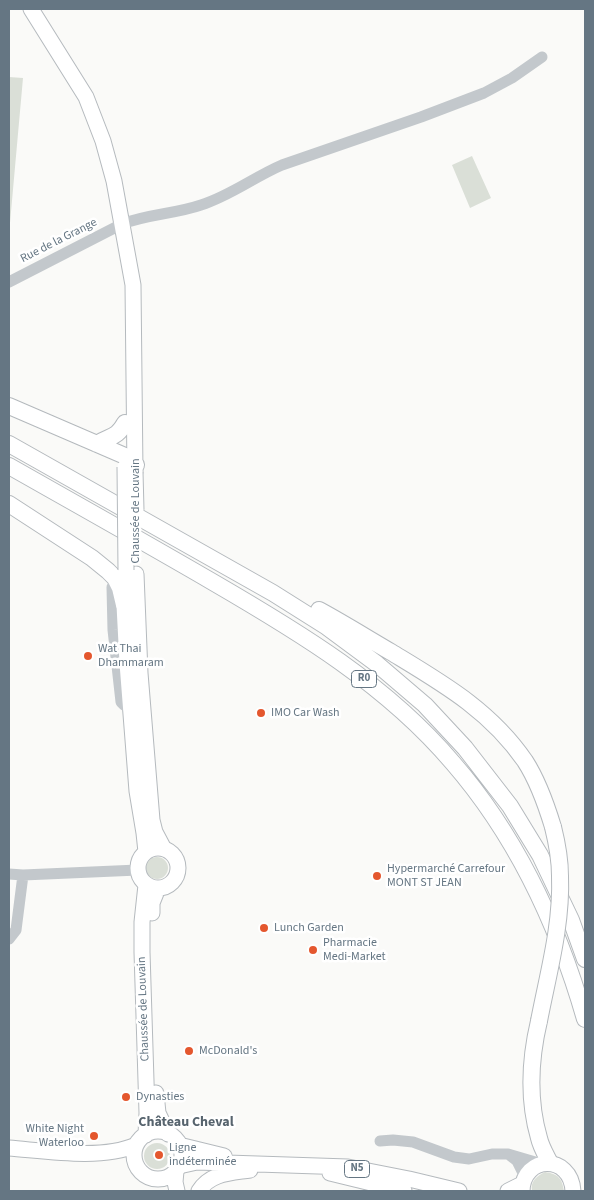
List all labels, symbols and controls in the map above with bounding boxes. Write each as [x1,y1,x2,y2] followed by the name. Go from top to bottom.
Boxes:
[18,216,100,266] street label: Rue de la Grange
[129,459,143,563] street label: Chaussée de Louvain
[98,642,164,670] place label: Wat Thai Dhammaram
[82,650,94,662] marker: Wat Thai Dhammaram
[352,671,376,688] road number: R0
[271,706,340,720] place label: IMO Car Wash
[255,707,267,719] marker: IMO Car Wash
[387,862,505,890] place label: Hypermarché Carrefour MONT ST JEAN
[371,870,383,882] marker: Hypermarché Carrefour MONT ST JEAN
[274,921,344,935] place label: Lunch Garden
[258,922,270,934] marker: Lunch Garden
[323,936,386,964] place label: Pharmacie Medi-Market
[307,944,319,956] marker: Pharmacie Medi-Market
[135,956,153,1062] street label: Chaussée de Louvain
[199,1044,257,1058] place label: McDonald's
[183,1045,195,1057] marker: McDonald's
[136,1090,184,1104] place label: Dynasties
[120,1091,132,1103] marker: Dynasties
[138,1115,234,1131] district label: Château Cheval
[25,1122,84,1150] place label: White Night Waterloo
[88,1130,100,1142] marker: White Night Waterloo
[169,1141,236,1169] place label: Ligne indéterminée
[153,1149,165,1161] marker: Ligne indéterminée
[344,1160,370,1178] road number: N5

